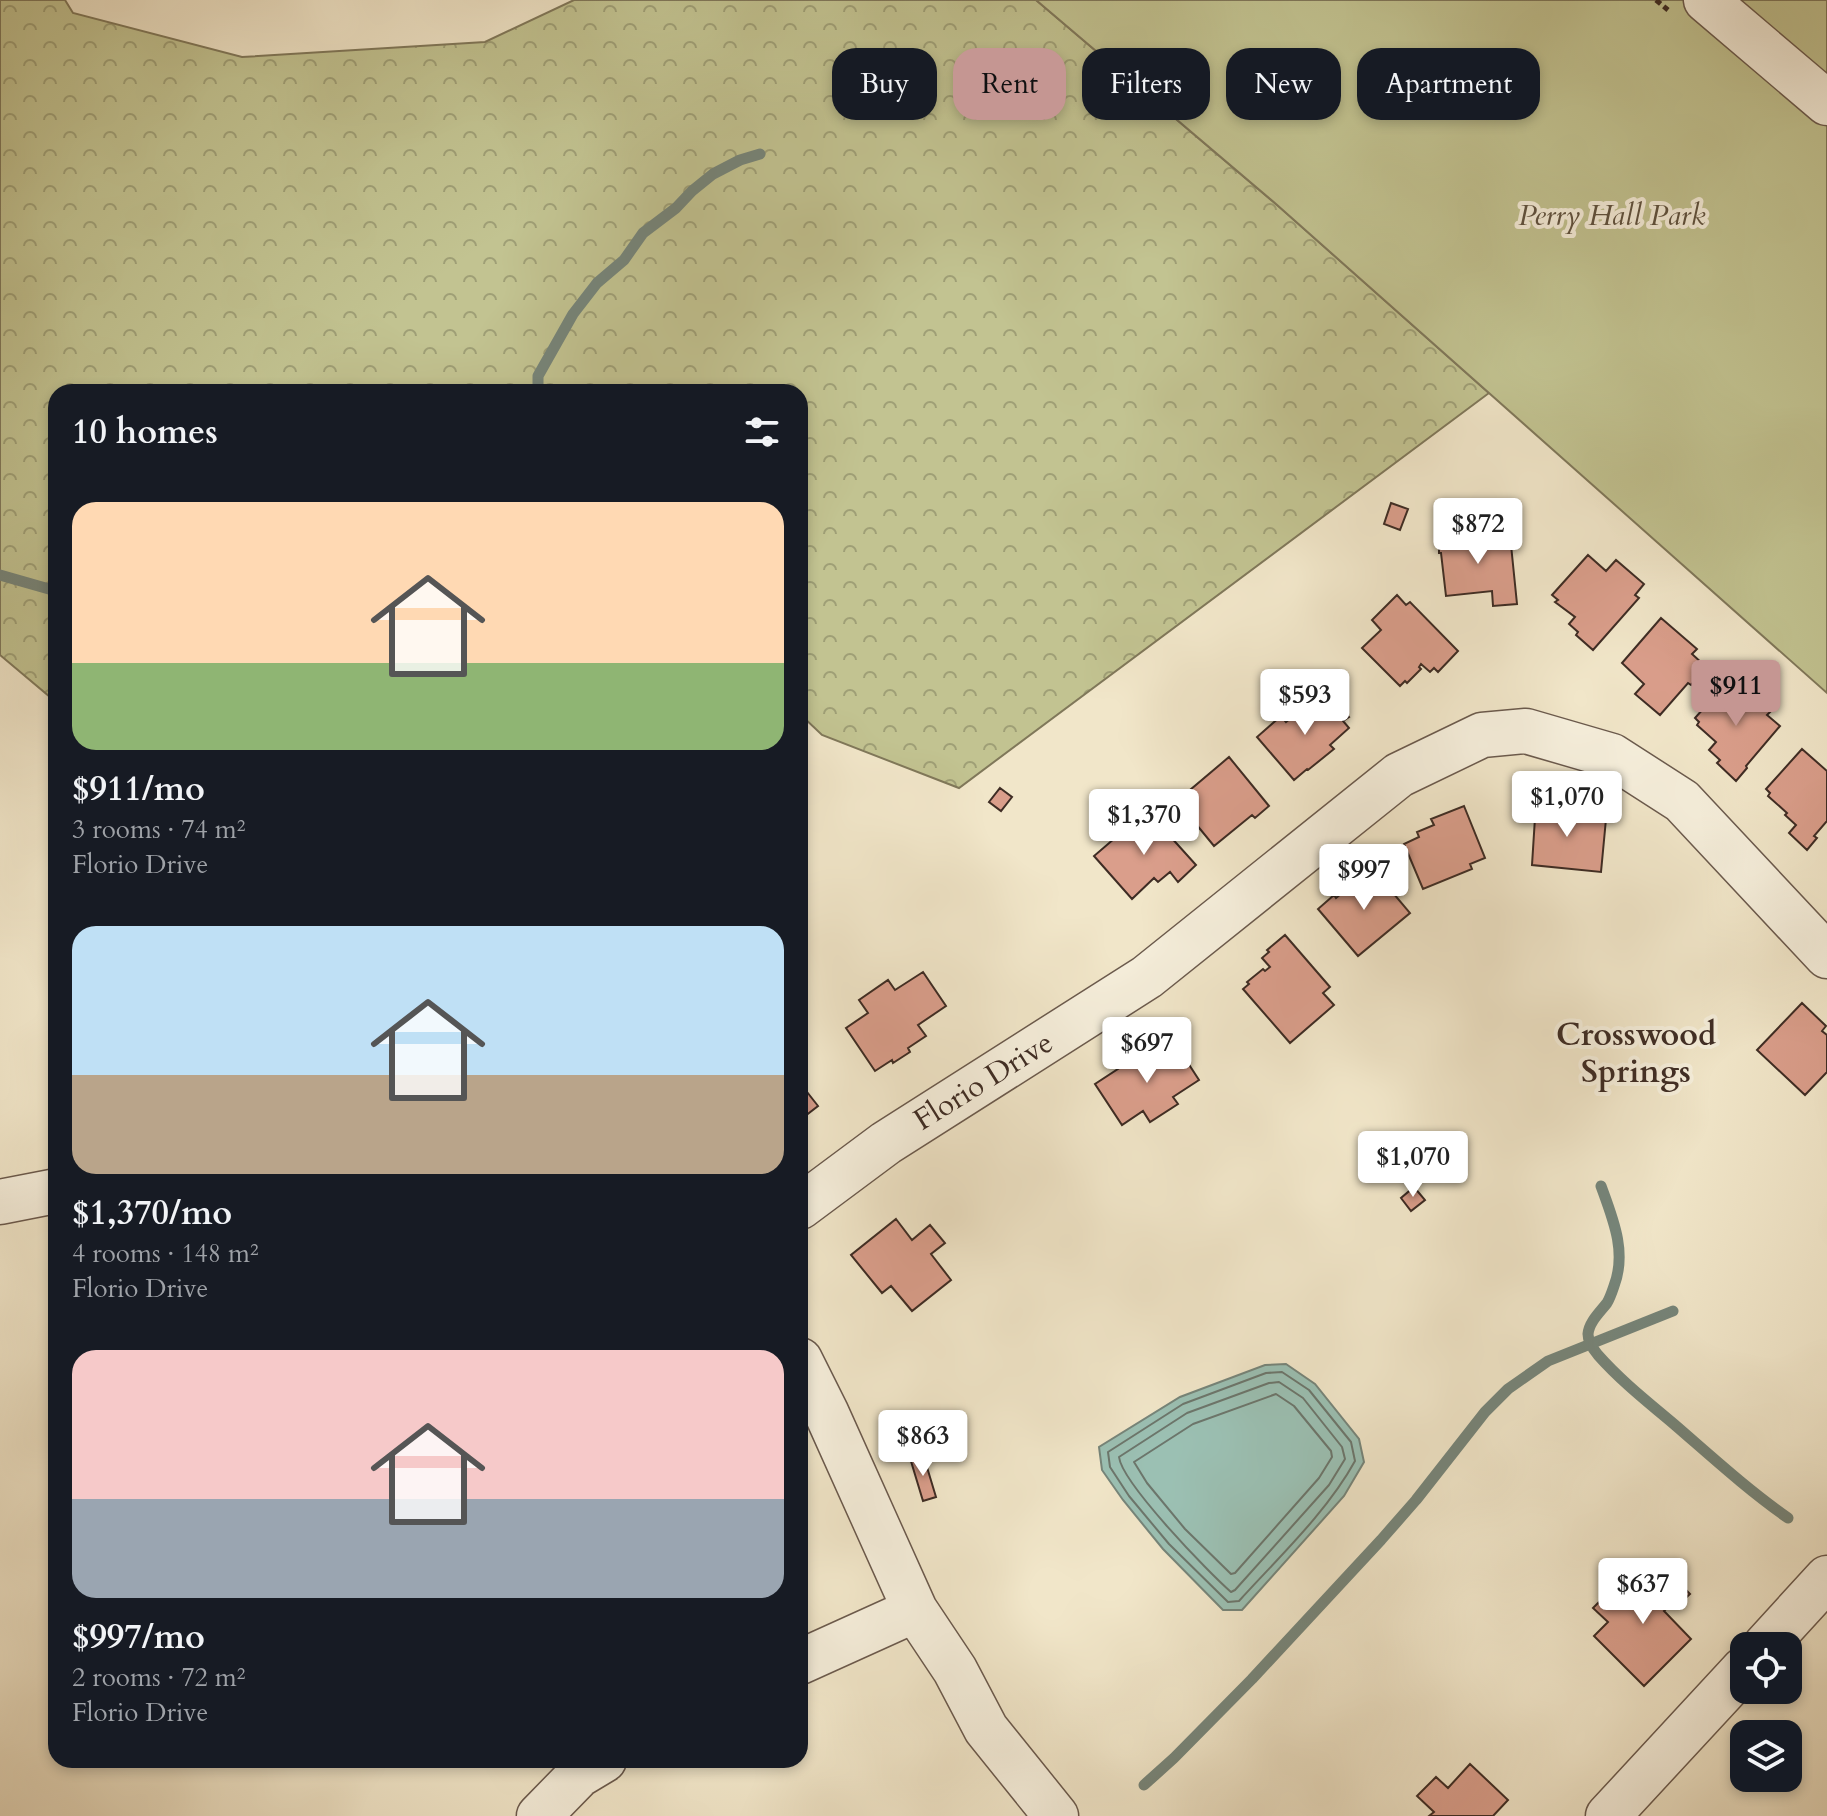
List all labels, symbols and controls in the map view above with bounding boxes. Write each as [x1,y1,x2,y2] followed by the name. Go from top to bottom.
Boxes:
[832,48,937,120] chip: Buy
[953,48,1066,120] chip: Rent
[1082,48,1210,120] chip: Filters
[1226,48,1341,120] chip: New
[1357,48,1540,120] chip: Apartment
[1518,195,1706,236] park label: Perry Hall Park
[72,409,218,455] text: 10 homes
[740,410,784,454] icon: filters
[1431,498,1525,566] pin: $872
[1451,506,1505,541] text: $872
[356,554,500,698] icon: home
[1689,660,1783,728] pin: $911
[1709,668,1763,703] text: $911
[1258,669,1352,737] pin: $593
[1278,677,1332,712] text: $593
[72,766,205,812] text: $911/mo
[1502,771,1632,839] pin: $1,070
[1530,779,1604,814] text: $1,070
[1079,789,1209,857] pin: $1,370
[1107,797,1181,832] text: $1,370
[72,812,245,847] text: 3 rooms · 74 m²
[1317,844,1411,912] pin: $997
[72,847,208,882] text: Florio Drive
[1337,852,1391,887] text: $997
[356,978,500,1122] icon: home
[1556,1013,1716,1094] district label: Crosswood Springs
[1100,1017,1194,1085] pin: $697
[906,1022,1061,1140] street label: Florio Drive
[1120,1025,1174,1060] text: $697
[1348,1131,1478,1199] pin: $1,070
[1376,1139,1450,1174] text: $1,070
[72,1190,232,1236] text: $1,370/mo
[72,1236,259,1271] text: 4 rooms · 148 m²
[72,1271,208,1306] text: Florio Drive
[356,1402,500,1546] icon: home
[876,1410,970,1478] pin: $863
[896,1418,950,1453] text: $863
[1596,1558,1690,1626] pin: $637
[1616,1566,1670,1601] text: $637
[72,1614,205,1660] text: $997/mo
[1730,1632,1802,1792] map controls
[1730,1632,1802,1704] button: locate
[72,1660,245,1695] text: 2 rooms · 72 m²
[72,1695,208,1730] text: Florio Drive
[1730,1720,1802,1792] button: layers

